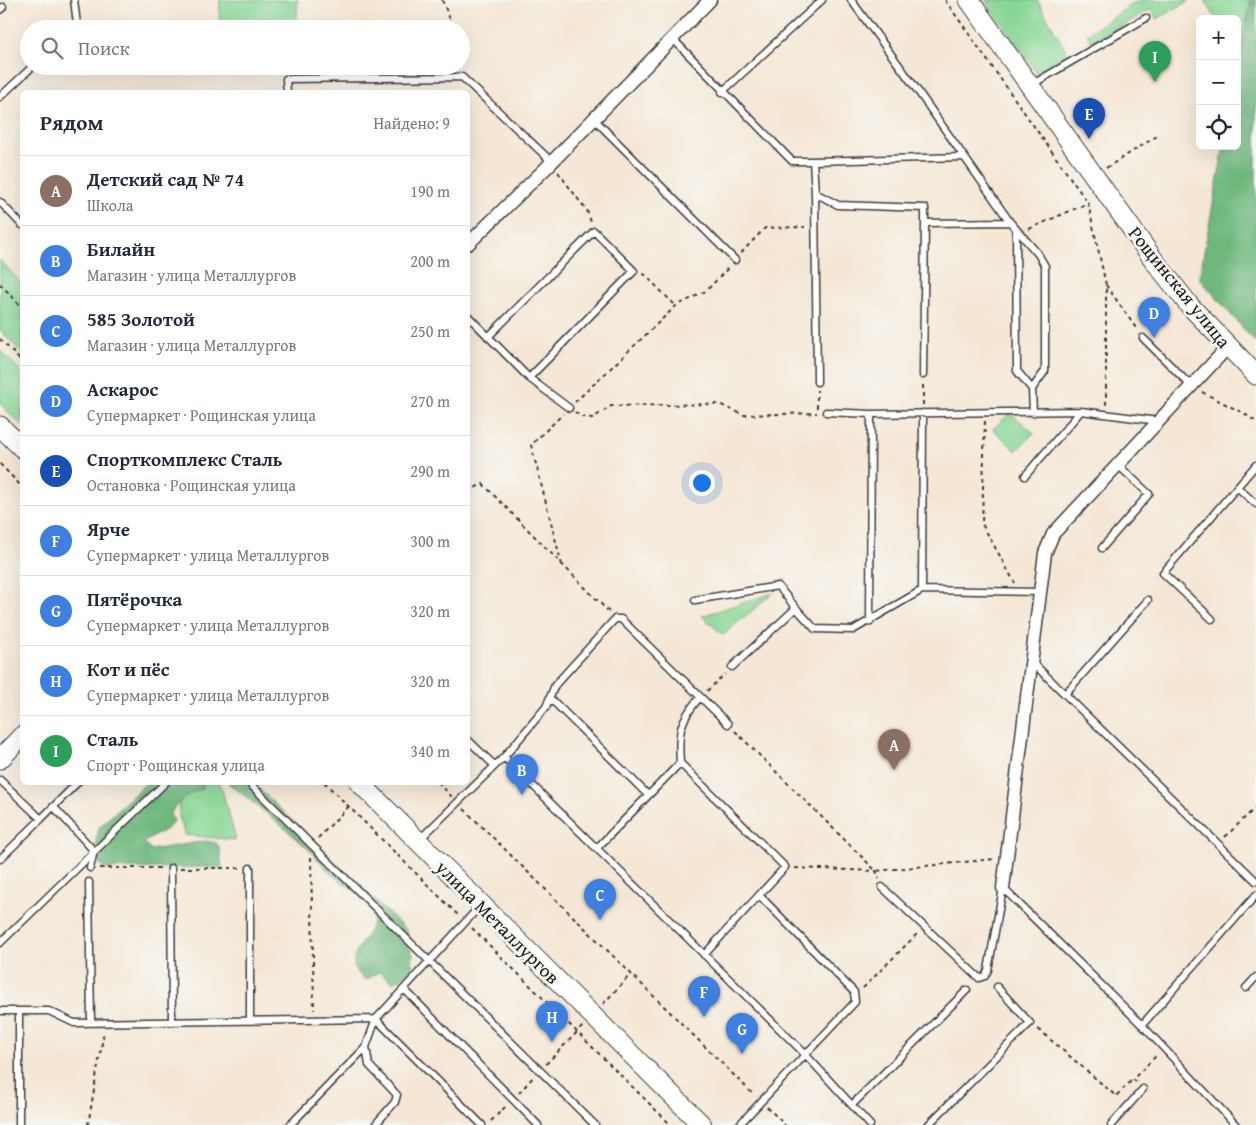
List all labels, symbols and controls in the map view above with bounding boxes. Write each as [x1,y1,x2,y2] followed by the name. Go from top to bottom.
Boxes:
[1196,15,1241,150] map controls
[1196,15,1241,60] button: +
[20,20,470,75] search box
[38,34,66,62] icon: search
[78,34,130,62] text: Поиск
[1139,41,1171,82] pin: I
[1196,60,1241,105] button: −
[1073,98,1105,139] pin: E
[1196,105,1241,150] button: locate
[40,107,103,138] text: Рядом
[373,111,450,135] text: Найдено: 9
[87,165,244,193] text: Детский сад № 74
[51,179,61,203] text: A
[410,179,450,203] text: 190 m
[87,193,133,217] text: Школа
[1122,220,1238,354] street label: Рощинская улица
[87,235,155,263] text: Билайн
[51,249,61,273] text: B
[410,249,450,273] text: 200 m
[87,263,296,287] text: Магазин · улица Металлургов
[1138,297,1170,338] pin: D
[87,305,195,333] text: 585 Золотой
[51,319,61,343] text: C
[410,319,450,343] text: 250 m
[87,333,296,357] text: Магазин · улица Металлургов
[87,375,158,403] text: Аскарос
[51,389,61,413] text: D
[410,389,450,413] text: 270 m
[87,403,316,427] text: Супермаркет · Рощинская улица
[87,445,283,473] text: Спорткомплекс Сталь
[52,459,60,483] text: E
[410,459,450,483] text: 290 m
[689,470,715,496] your location
[87,473,296,497] text: Остановка · Рощинская улица
[87,515,130,543] text: Ярче
[52,529,60,553] text: F
[410,529,450,553] text: 300 m
[87,543,329,567] text: Супермаркет · улица Металлургов
[87,585,182,613] text: Пятёрочка
[51,599,61,623] text: G
[410,599,450,623] text: 320 m
[87,613,329,637] text: Супермаркет · улица Металлургов
[87,655,170,683] text: Кот и пёс
[50,669,62,693] text: H
[410,669,450,693] text: 320 m
[87,683,329,707] text: Супермаркет · улица Металлургов
[87,725,139,753] text: Сталь
[878,729,910,770] pin: A
[53,739,59,763] text: I
[410,739,450,763] text: 340 m
[87,753,265,777] text: Спорт · Рощинская улица
[506,754,538,795] pin: B
[429,853,566,990] street label: улица Металлургов
[584,879,616,920] pin: C
[688,976,720,1017] pin: F
[536,1001,568,1042] pin: H
[726,1013,758,1054] pin: G

